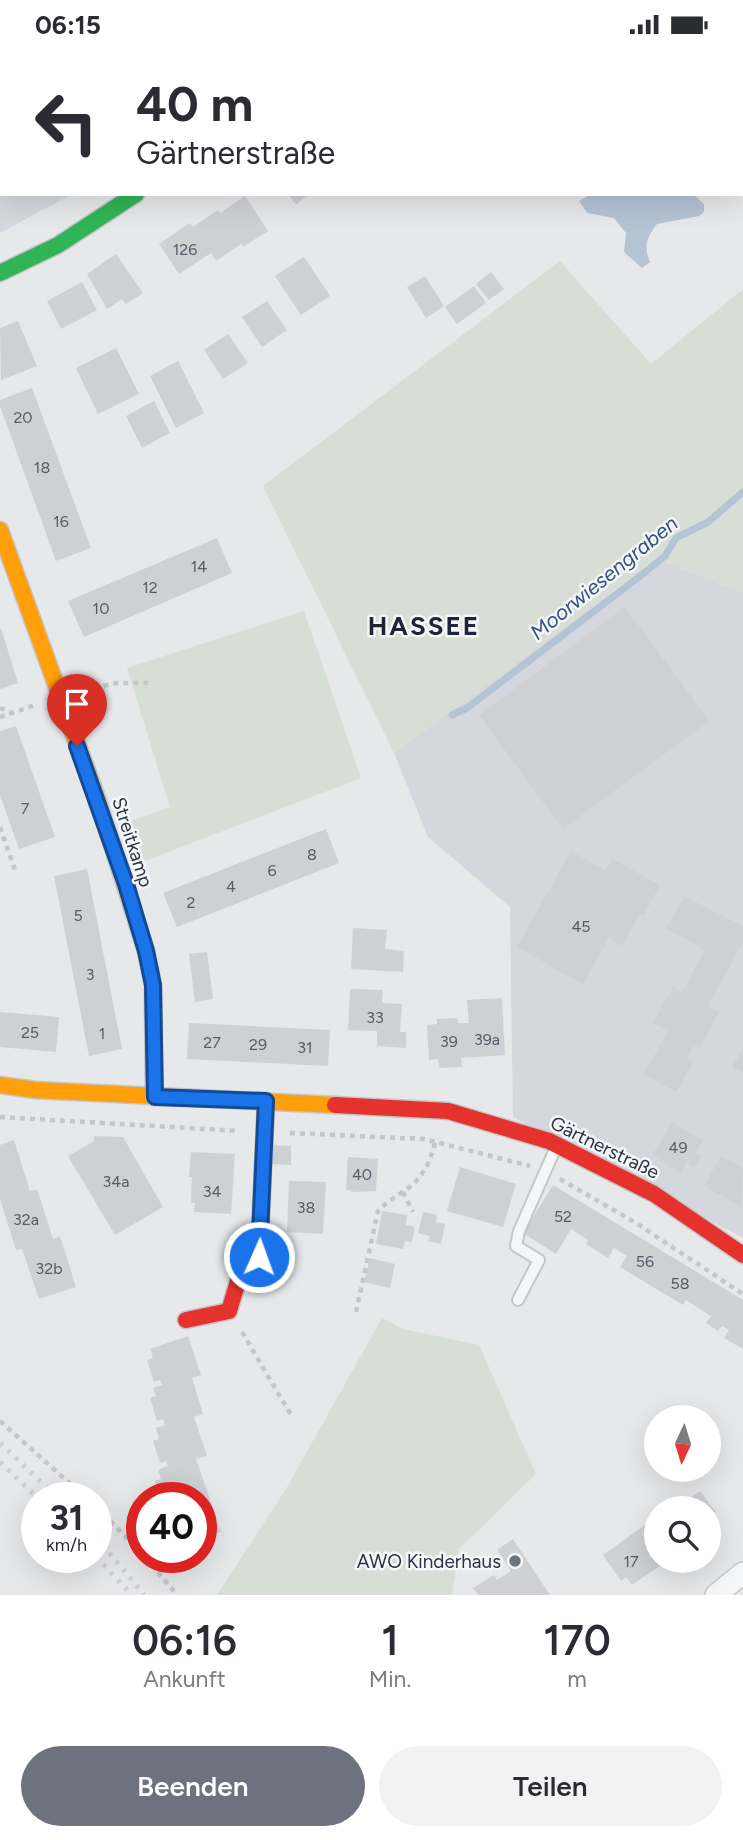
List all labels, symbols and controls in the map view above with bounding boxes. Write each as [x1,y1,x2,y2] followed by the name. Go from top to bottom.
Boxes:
[35,9,101,41] text: 06:15
[136,74,253,133] text: 40 m
[21,77,112,168] icon: left
[136,134,335,172] text: Gärtnerstraße
[173,240,197,259] house number: 126
[13,408,33,427] house number: 20
[34,458,50,477] house number: 18
[525,510,683,645] water label: Moorwiesengraben
[53,512,69,531] house number: 16
[191,557,207,576] house number: 14
[142,578,158,597] house number: 12
[93,599,109,618] house number: 10
[368,610,480,642] district label: HASSEE
[47,674,107,746] pin
[58,685,96,723] icon: arrive
[107,794,158,890] street label: Streitkamp
[21,799,30,818] house number: 7
[307,845,317,864] house number: 8
[267,861,277,880] house number: 6
[226,877,236,896] house number: 4
[187,893,195,912] house number: 2
[73,906,83,925] house number: 5
[571,917,591,936] house number: 45
[86,965,94,984] house number: 3
[366,1008,384,1027] house number: 33
[21,1023,39,1042] house number: 25
[99,1024,105,1043] house number: 1
[474,1030,500,1049] house number: 39a
[440,1032,458,1051] house number: 39
[203,1033,221,1052] house number: 27
[249,1035,267,1054] house number: 29
[297,1038,313,1057] house number: 31
[547,1111,663,1184] street label: Gärtnerstraße
[669,1138,688,1157] house number: 49
[352,1165,372,1184] house number: 40
[103,1172,129,1191] house number: 34a
[203,1182,221,1201] house number: 34
[297,1198,315,1217] house number: 38
[554,1207,572,1226] house number: 52
[13,1210,39,1229] house number: 32a
[222,1220,296,1294] position arrow
[636,1252,654,1271] house number: 56
[35,1259,63,1278] house number: 32b
[670,1274,690,1293] house number: 58
[644,1405,721,1482] north arrow
[644,1405,721,1573] map controls
[126,1482,217,1573] speed limit sign: 40
[644,1496,721,1573] button: search
[49,1497,84,1539] text: 31
[46,1534,87,1556] text: km/h
[357,1550,501,1573] place label: AWO Kinderhaus
[623,1552,639,1571] house number: 17
[507,1553,523,1569] marker: AWO Kinderhaus
[132,1615,237,1666] text: 06:16
[381,1615,399,1666] text: 1
[543,1615,611,1666] text: 170
[143,1665,226,1693] text: Ankunft
[369,1665,411,1693] text: Min.
[567,1665,587,1693] text: m
[21,1746,365,1826] button: Beenden
[379,1746,722,1826] button: Teilen

